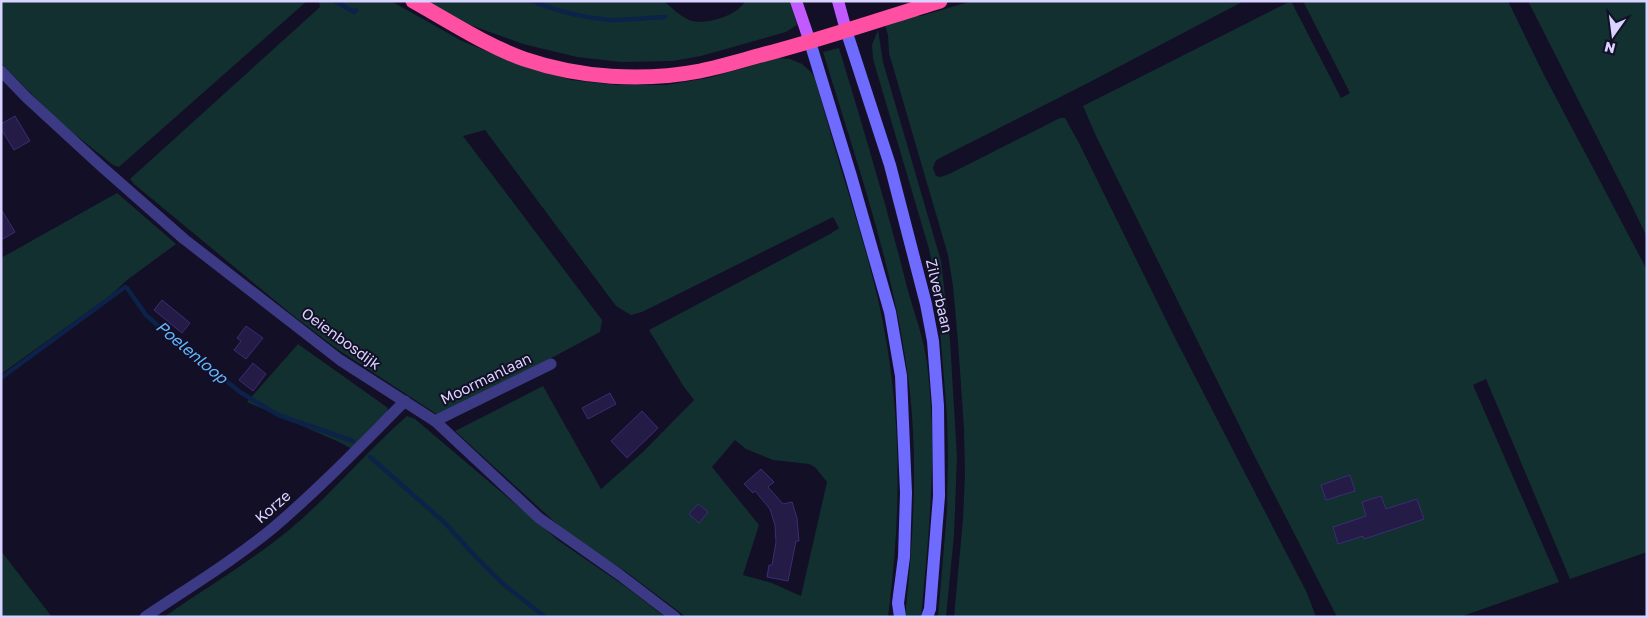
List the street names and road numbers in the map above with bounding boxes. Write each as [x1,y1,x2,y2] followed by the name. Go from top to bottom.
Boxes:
[923,257,957,335] street label: Zilverbaan
[298,303,385,373] street label: Oeienbosdijk
[437,348,534,408] street label: Moormanlaan
[251,486,294,527] street label: Korze

